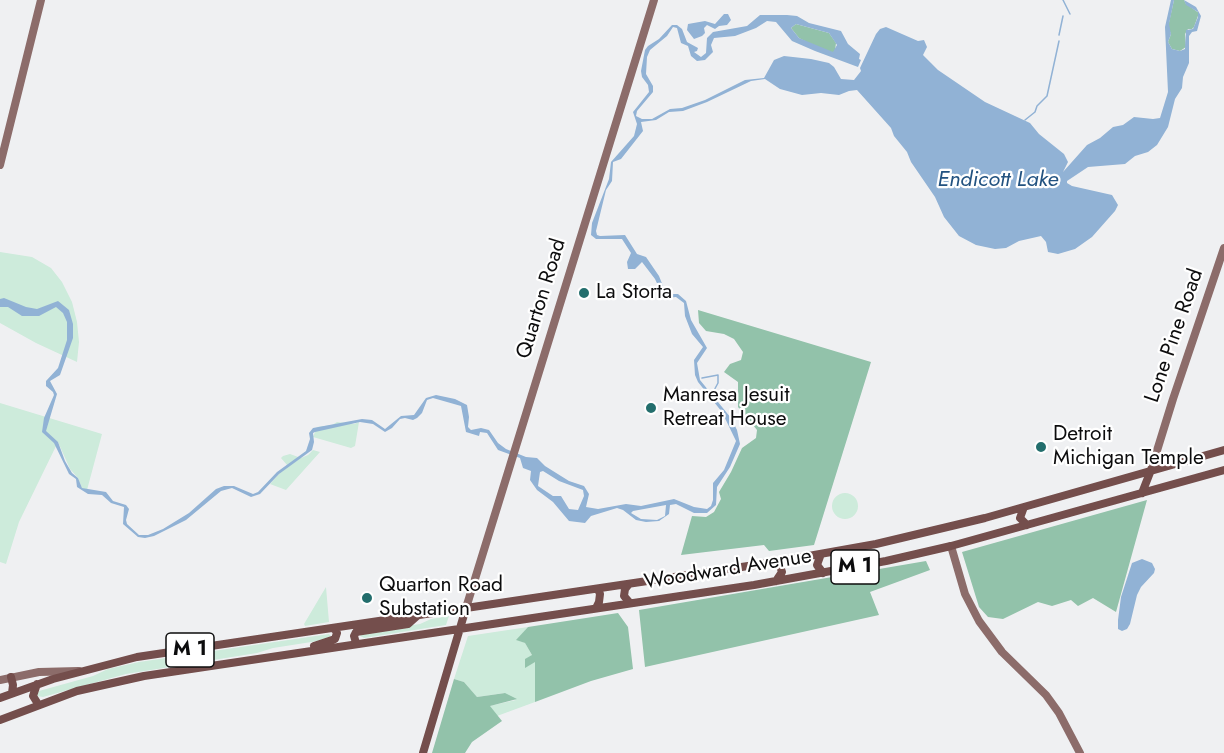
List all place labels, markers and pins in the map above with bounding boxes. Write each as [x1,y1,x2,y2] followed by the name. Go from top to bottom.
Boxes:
[596,280,672,306] place label: La Storta
[577,286,591,300] marker: La Storta
[663,383,790,433] place label: Manresa Jesuit Retreat House
[644,401,658,415] marker: Manresa Jesuit Retreat House
[1053,422,1204,472] place label: Detroit Michigan Temple
[1034,440,1048,454] marker: Detroit Michigan Temple
[379,573,503,623] place label: Quarton Road Substation
[360,591,374,605] marker: Quarton Road Substation

